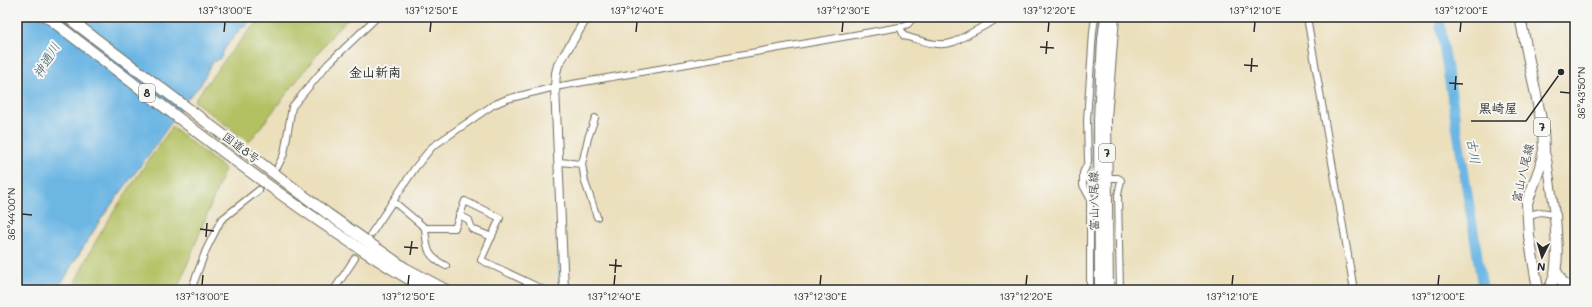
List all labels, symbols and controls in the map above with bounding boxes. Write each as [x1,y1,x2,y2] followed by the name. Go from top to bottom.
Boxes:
[198,3,252,17] text: 137°13'00"E
[404,3,458,17] text: 137°12'50"E
[610,3,664,17] text: 137°12'40"E
[816,3,870,17] text: 137°12'30"E
[1023,3,1076,17] text: 137°12'20"E
[1229,3,1281,17] text: 137°12'10"E
[1434,3,1488,17] text: 137°12'00"E
[28,39,63,81] water label: 神通川
[349,63,401,80] district label: 金山新南
[1574,67,1588,119] text: 36°43'50"N
[139,84,155,102] road number: 8
[1471,96,1526,121] callout: 黒崎屋
[1478,99,1518,116] text: 黒崎屋
[1534,118,1550,136] road number: 7
[220,128,264,167] street label: 国道8号
[1464,137,1485,165] water label: 古川
[1507,142,1537,204] street label: 富山八尾線
[1099,144,1115,162] road number: 7
[1084,171,1102,231] street label: 富山八尾線
[4,188,18,240] text: 36°44'00"N
[1522,237,1562,277] north arrow
[1536,260,1546,275] text: N
[175,289,229,303] text: 137°13'00"E
[381,289,435,303] text: 137°12'50"E
[587,289,641,303] text: 137°12'40"E
[793,289,847,303] text: 137°12'30"E
[1000,289,1053,303] text: 137°12'20"E
[1206,289,1258,303] text: 137°12'10"E
[1411,289,1465,303] text: 137°12'00"E

